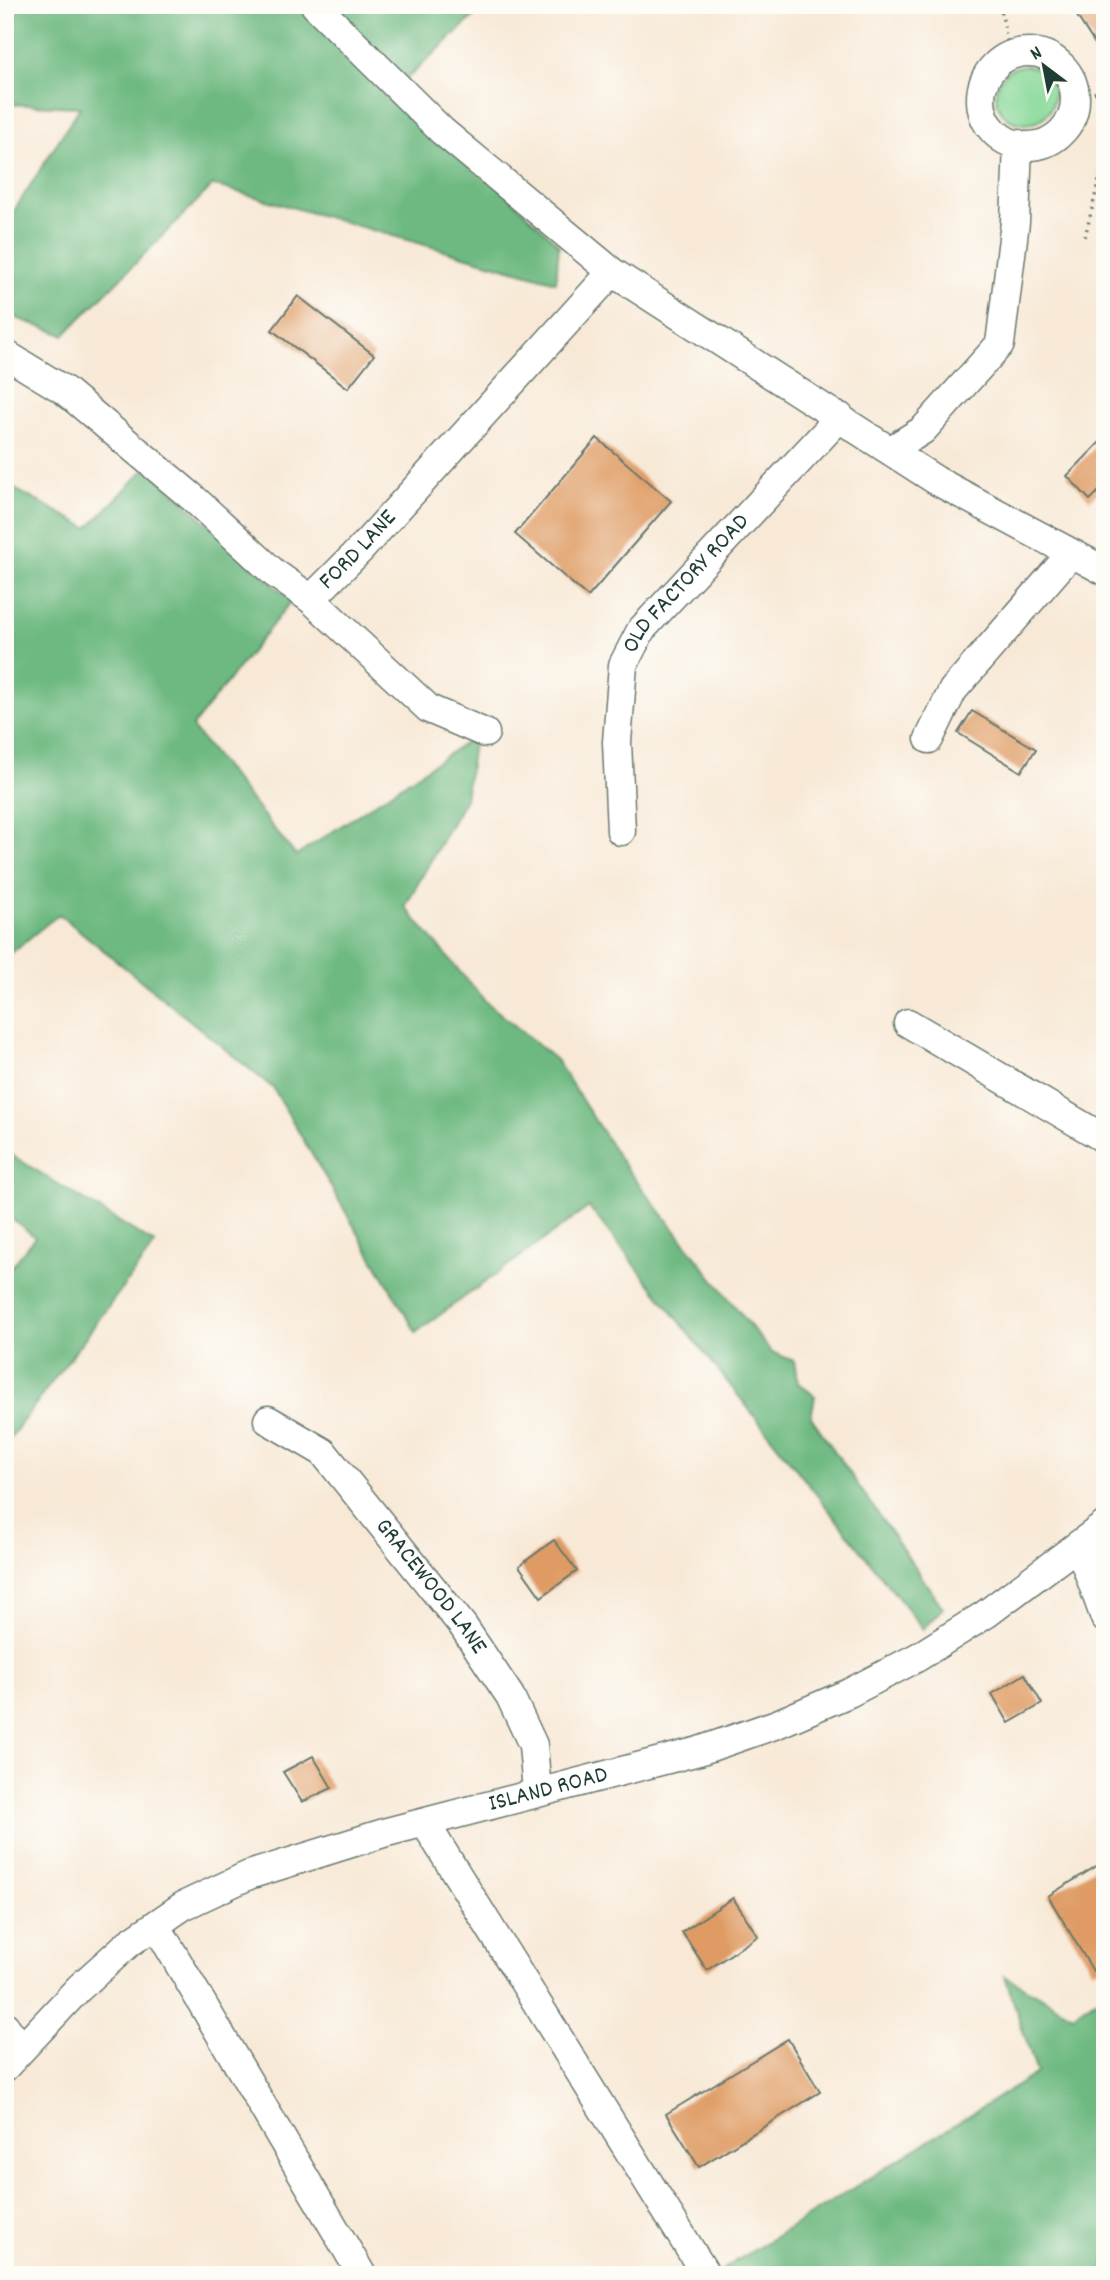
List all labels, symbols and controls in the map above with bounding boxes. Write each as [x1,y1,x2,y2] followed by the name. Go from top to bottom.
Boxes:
[1009,32,1078,102] north arrow
[1026,41,1048,68] text: N
[312,503,405,598] street label: FORD LANE
[615,507,758,660] street label: OLD FACTORY ROAD
[366,1512,495,1662] street label: GRACEWOOD LANE
[485,1758,611,1822] street label: ISLAND ROAD

